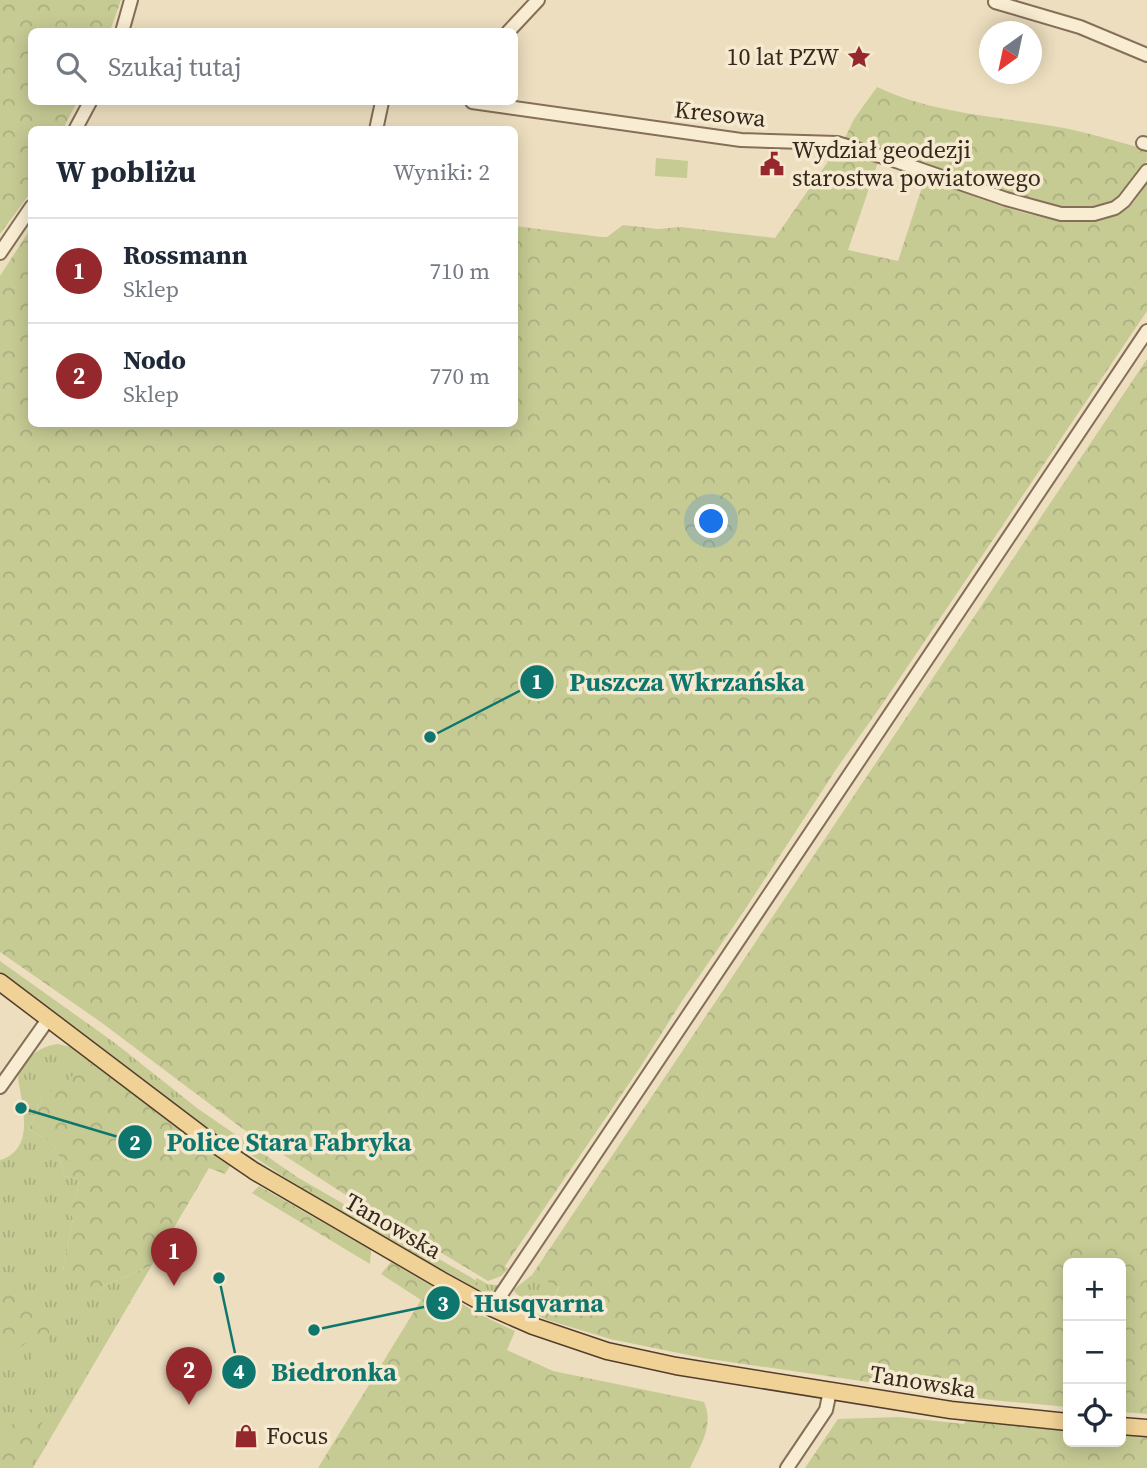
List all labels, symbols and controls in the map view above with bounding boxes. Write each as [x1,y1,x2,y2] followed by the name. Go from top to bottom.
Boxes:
[979,21,1042,84] north arrow
[28,28,518,105] search box
[726,40,839,73] place label: 10 lat PZW
[845,43,873,71] place icon: 10 lat PZW
[52,48,90,86] icon: search
[108,49,242,85] text: Szukaj tutaj
[673,92,768,135] street label: Kresowa
[792,133,1041,194] place label: Wydział geodezji starostwa powiatowego
[758,150,786,178] public building icon: Wydział geodezji starostwa powiatowego
[56,151,196,192] text: W pobliżu
[393,156,490,188] text: Wyniki: 2
[123,237,248,273] text: Rossmann
[73,255,85,287] text: 1
[429,255,490,287] text: 710 m
[123,273,179,305] text: Sklep
[123,342,186,378] text: Nodo
[73,360,85,392] text: 2
[429,360,490,392] text: 770 m
[123,378,179,410] text: Sklep
[694,504,728,538] your location
[520,658,819,705] callout: Puszcza Wkrzańska
[569,664,805,700] text: Puszcza Wkrzańska
[531,667,543,696] text: 1
[117,1119,425,1166] callout: Police Stara Fabryka
[167,1124,412,1160] text: Police Stara Fabryka
[129,1128,141,1157] text: 2
[339,1185,448,1267] street label: Tanowska
[151,1228,197,1286] pin: 1
[1063,1258,1126,1447] map controls
[1063,1258,1126,1321] button: +
[425,1280,619,1327] callout: Husqvarna
[474,1285,604,1321] text: Husqvarna
[437,1289,449,1318] text: 3
[1063,1321,1126,1384] button: −
[166,1347,212,1405] pin: 2
[222,1348,411,1395] callout: Biedronka
[271,1354,397,1390] text: Biedronka
[233,1357,245,1386] text: 4
[868,1357,979,1406] street label: Tanowska
[1063,1384,1126,1447] button: locate
[266,1419,328,1452] place label: Focus
[232,1422,260,1450] shop icon: Focus

